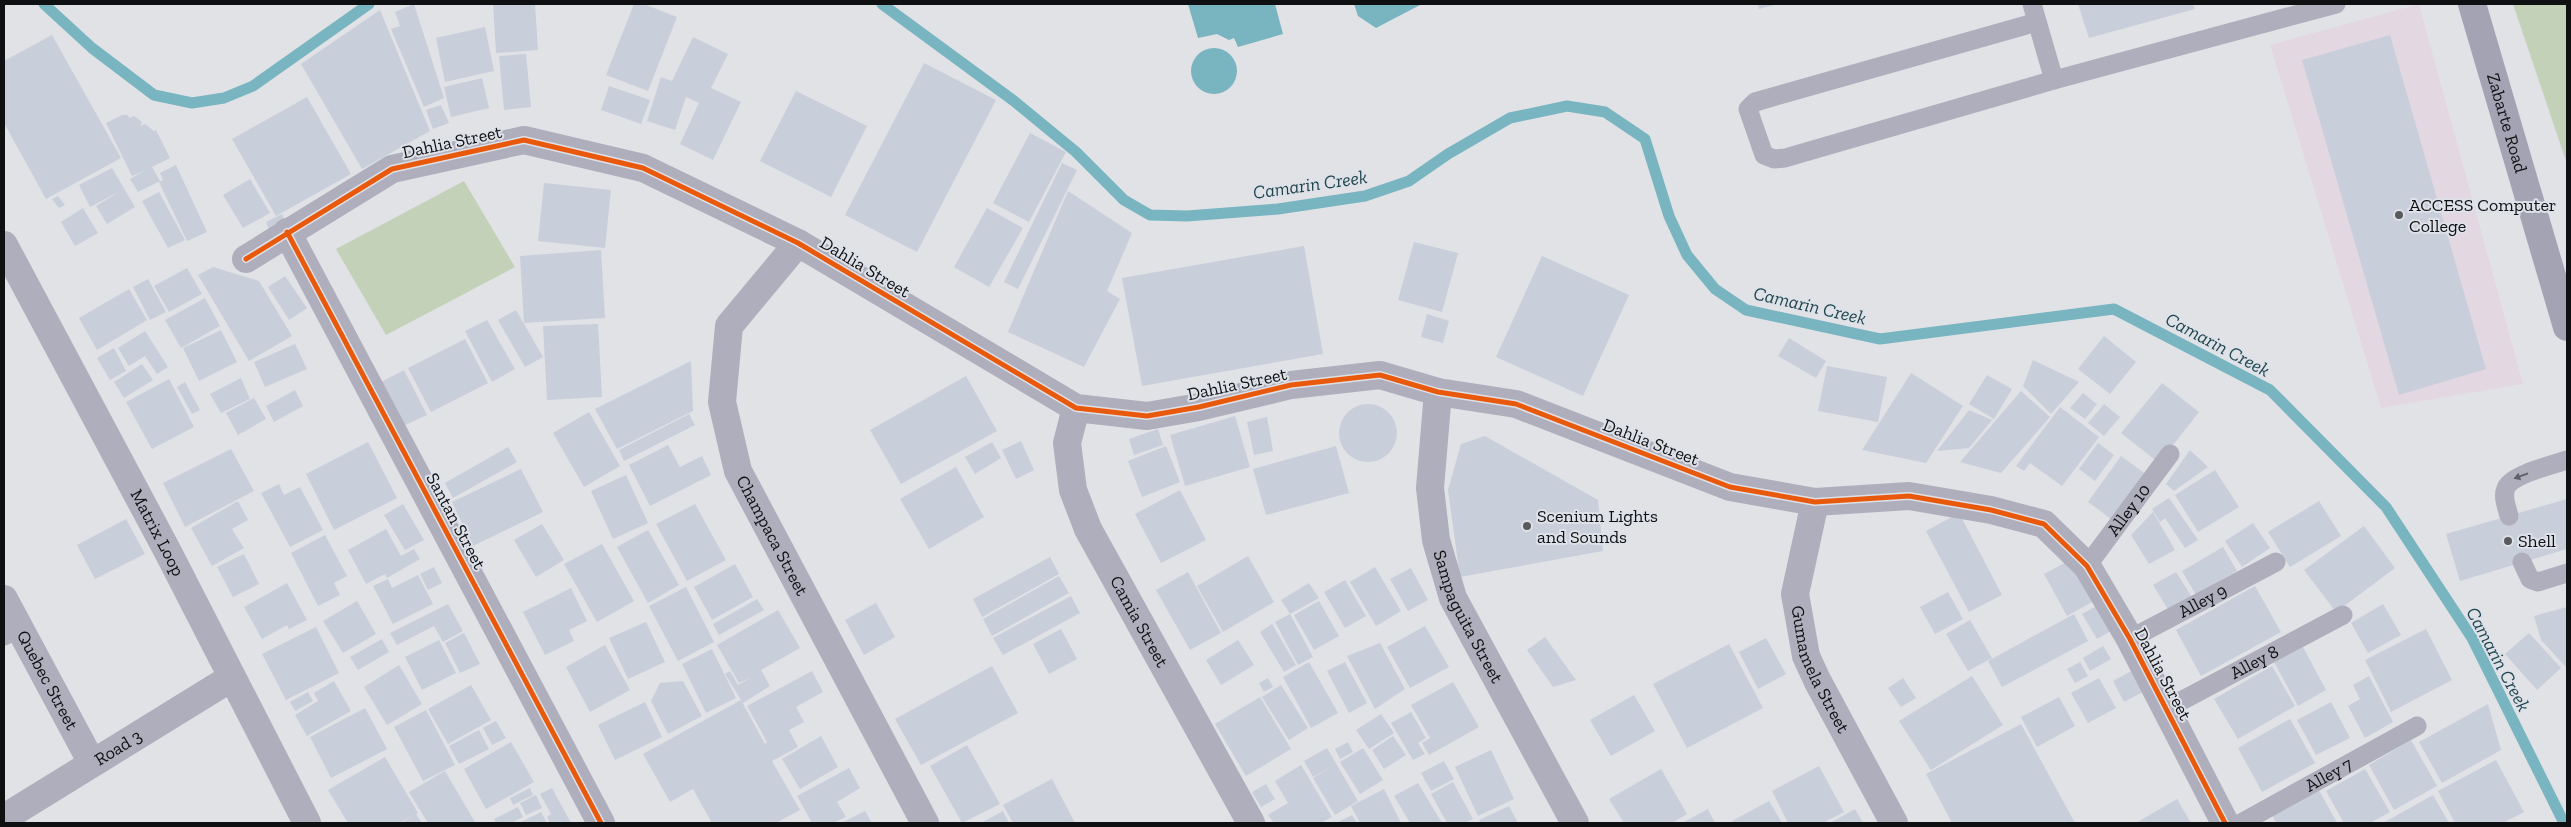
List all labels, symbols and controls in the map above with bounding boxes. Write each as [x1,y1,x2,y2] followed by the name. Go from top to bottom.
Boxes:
[2482,70,2532,176] street label: Zabarte Road
[400,121,504,163] street label: Dahlia Street
[1252,165,1369,204] water label: Camarin Creek
[2409,194,2556,237] place label: ACCESS Computer College
[2393,209,2405,221] marker: ACCESS Computer College
[816,231,914,303] street label: Dahlia Street
[1751,281,1868,330] water label: Camarin Creek
[2162,307,2274,382] water label: Camarin Creek
[1185,363,1289,405] street label: Dahlia Street
[1600,414,1703,471] street label: Dahlia Street
[421,469,491,573] street label: Santan Street
[731,471,813,600] street label: Champaca Street
[2513,472,2528,480] one-way arrow
[2102,479,2155,540] street label: Alley 10
[125,485,189,580] street label: Matrix Loop
[1537,505,1658,548] place label: Scenium Lights and Sounds
[1521,520,1533,532] marker: Scenium Lights and Sounds
[2518,530,2556,552] place label: Shell
[2502,535,2514,547] marker: Shell
[1429,548,1508,687] street label: Sampaguita Street
[1105,572,1174,671] street label: Camia Street
[2174,579,2231,623] street label: Alley 9
[2461,603,2536,715] water label: Camarin Creek
[1786,604,1855,737] street label: Gumamela Street
[2129,624,2197,724] street label: Dahlia Street
[12,626,83,734] street label: Quebec Street
[2226,640,2282,684] street label: Alley 8
[90,725,146,771] street label: Road 3
[2301,753,2357,797] street label: Alley 7

